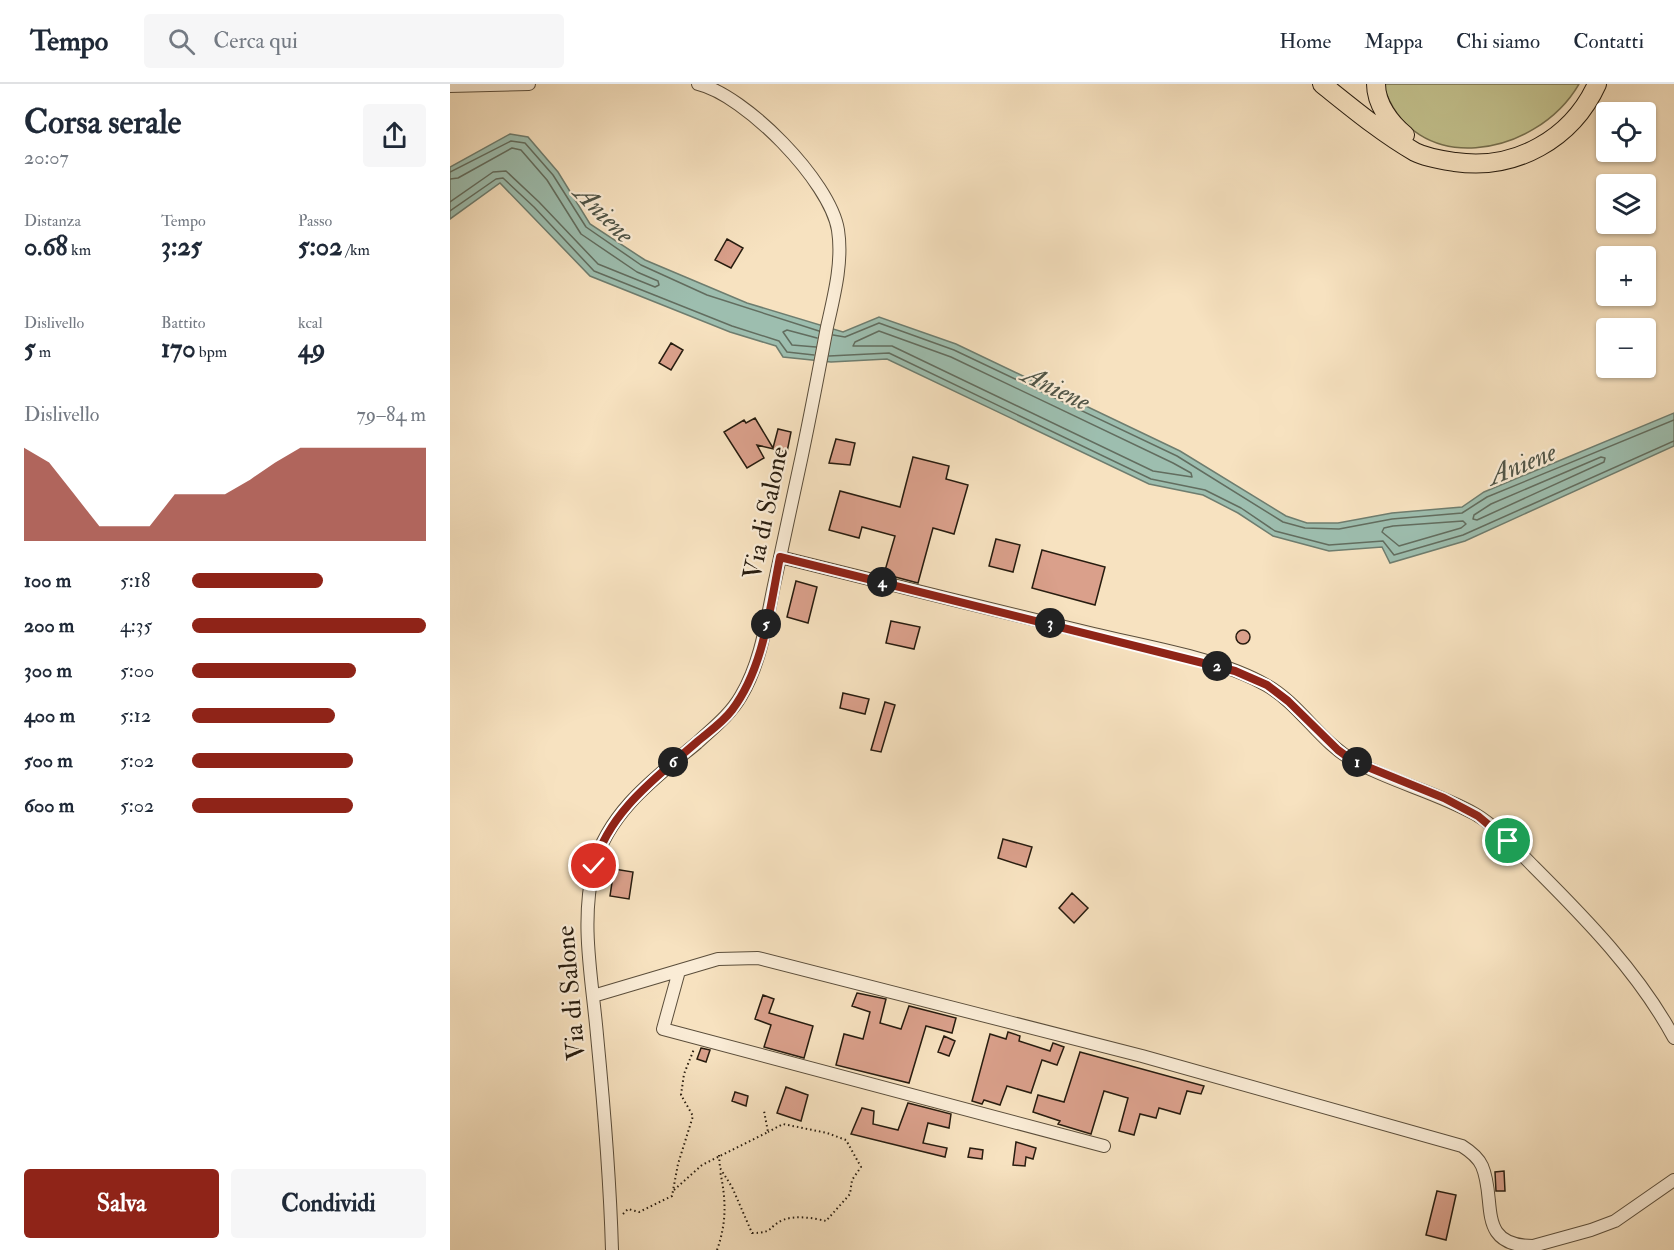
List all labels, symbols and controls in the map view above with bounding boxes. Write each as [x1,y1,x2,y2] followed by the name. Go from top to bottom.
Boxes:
[144,14,564,68] search box
[30,24,108,59] text: Tempo
[165,25,198,58] icon: search
[213,27,298,55] text: Cerca qui
[1279,28,1331,55] text: Home
[1364,28,1423,55] text: Mappa
[1456,28,1540,55] text: Chi siamo
[1573,28,1644,55] text: Contatti
[24,102,181,143] text: Corsa serale
[1596,102,1656,378] map controls
[1596,102,1656,162] button: locate
[363,104,426,167] button: share
[24,145,69,170] text: 20:07
[1596,174,1656,234] button: layers
[565,175,642,252] water label: Aniene
[24,211,81,231] text: Distanza
[161,211,206,231] text: Tempo
[298,211,332,231] text: Passo
[24,231,68,263] text: 0.68
[161,231,202,263] text: 3:25
[298,231,342,263] text: 5:02
[68,240,91,260] text: km
[342,240,370,260] text: /km
[1596,246,1656,306] button: +
[24,313,84,333] text: Dislivello
[161,313,205,333] text: Battito
[298,313,323,333] text: kcal
[1596,318,1656,378] button: −
[24,333,35,365] text: 5
[161,333,195,365] text: 170
[298,333,325,365] text: 49
[35,342,51,362] text: m
[195,342,227,362] text: bpm
[1014,356,1096,419] water label: Aniene
[24,402,99,427] text: Dislivello
[357,402,426,427] text: 79–84 m
[1480,435,1562,494] water label: Aniene
[736,444,796,582] street label: Via di Salone
[867,567,897,597] pin: 4
[24,568,71,593] text: 100 m
[120,568,150,593] text: 5:18
[878,572,886,592] text: 4
[1035,608,1065,638] pin: 3
[751,609,781,639] pin: 5
[24,613,74,638] text: 200 m
[120,613,152,638] text: 4:35
[1047,613,1053,633] text: 3
[762,614,770,634] text: 5
[1202,651,1232,681] pin: 2
[1213,656,1221,676] text: 2
[24,658,72,683] text: 300 m
[120,658,154,683] text: 5:00
[24,703,75,728] text: 400 m
[120,703,151,728] text: 5:12
[658,747,688,777] pin: 6
[1342,747,1372,777] pin: 1
[24,748,73,773] text: 500 m
[120,748,154,773] text: 5:02
[669,752,677,772] text: 6
[1354,752,1360,772] text: 1
[24,793,74,818] text: 600 m
[120,793,154,818] text: 5:02
[1482,815,1533,866] pin
[1491,824,1524,857] icon: arrive
[568,840,619,891] pin
[577,849,610,882] icon: check
[549,924,593,1062] street label: Via di Salone
[24,1169,219,1238] button: Salva
[231,1169,426,1238] button: Condividi

